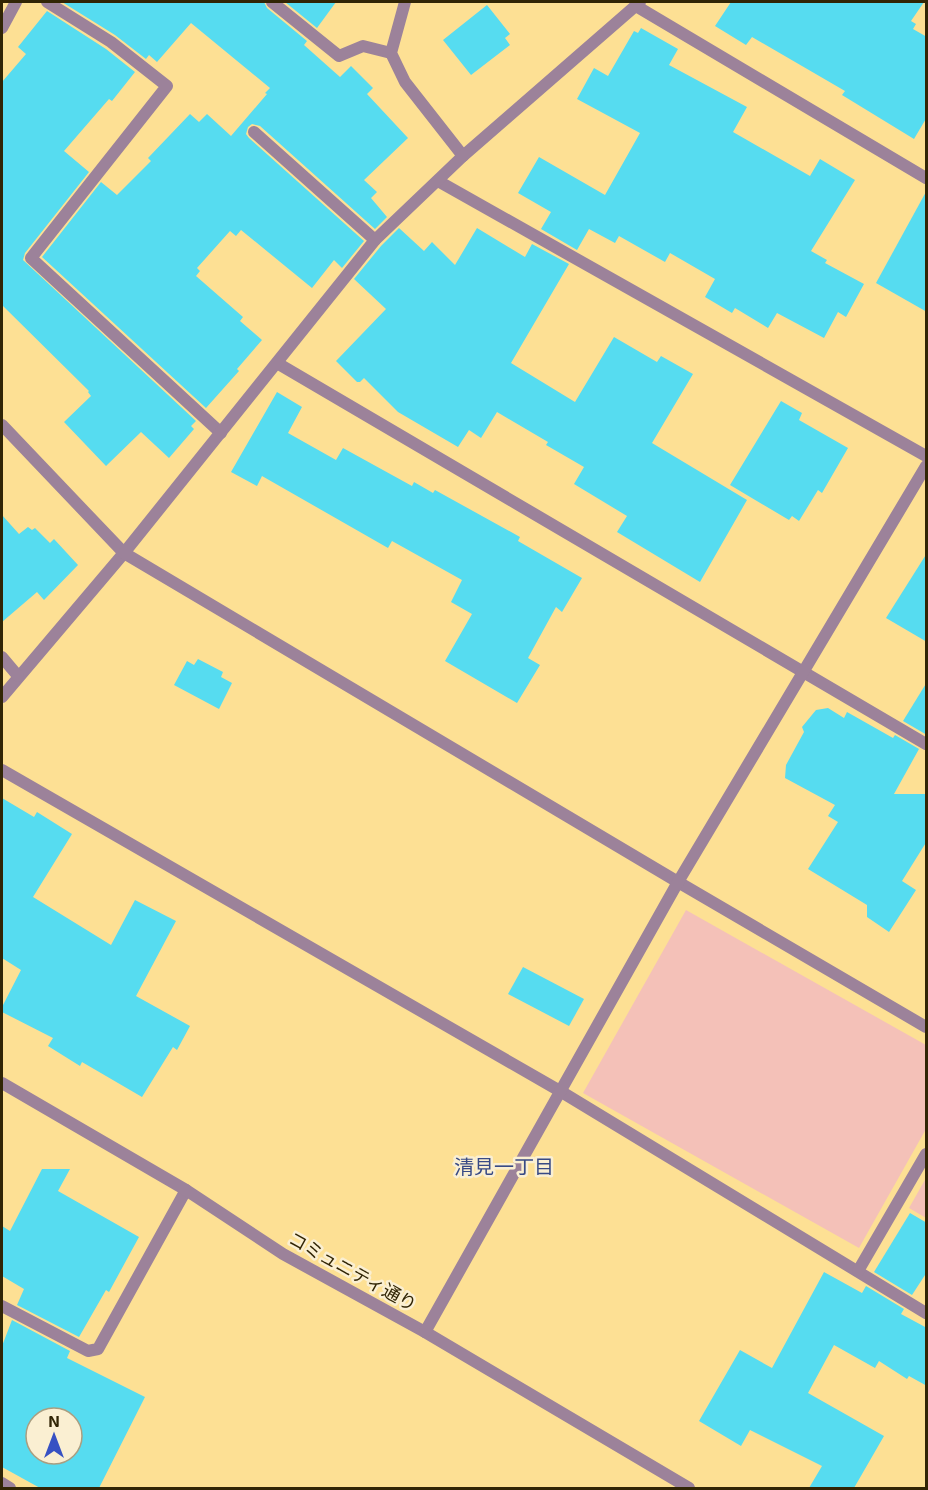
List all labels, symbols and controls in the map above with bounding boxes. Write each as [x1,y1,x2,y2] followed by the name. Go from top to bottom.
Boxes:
[454,1154,554,1178] district label: 清見一丁目
[285,1227,421,1315] street label: コミュニティ通り
[24,1406,84,1466] north arrow
[48,1411,60,1430] text: N

